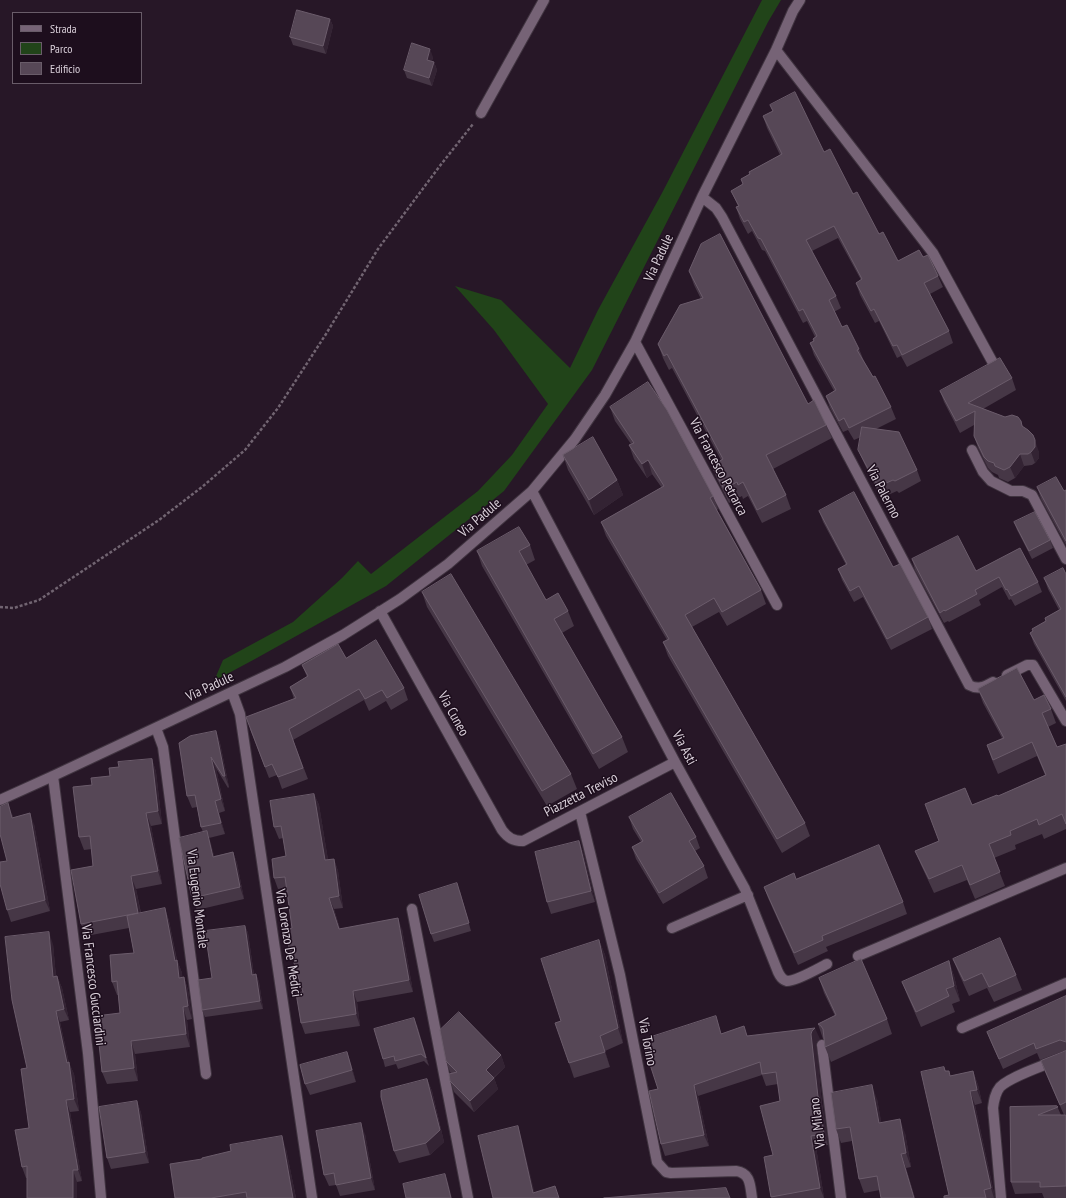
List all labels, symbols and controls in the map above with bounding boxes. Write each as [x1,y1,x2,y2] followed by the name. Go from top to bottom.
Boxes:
[12,12,142,84] legend
[50,21,77,36] text: Strada
[50,41,72,56] text: Parco
[50,61,80,76] text: Edificio
[641,231,677,285] street label: Via Padule
[685,415,751,519] street label: Via Francesco Petrarca
[862,463,904,521] street label: Via Palermo
[455,495,505,541] street label: Via Padule
[183,669,237,705] street label: Via Padule
[434,689,472,739] street label: Via Cuneo
[668,728,700,768] street label: Via Asti
[541,769,621,821] street label: Piazzetta Treviso
[183,848,211,950] street label: Via Eugenio Montale
[271,888,305,998] street label: Via Lorenzo De' Medici
[77,923,109,1047] street label: Via Francesco Gucciardini
[634,1017,660,1067] street label: Via Torino
[807,1097,829,1149] street label: Via Milano

